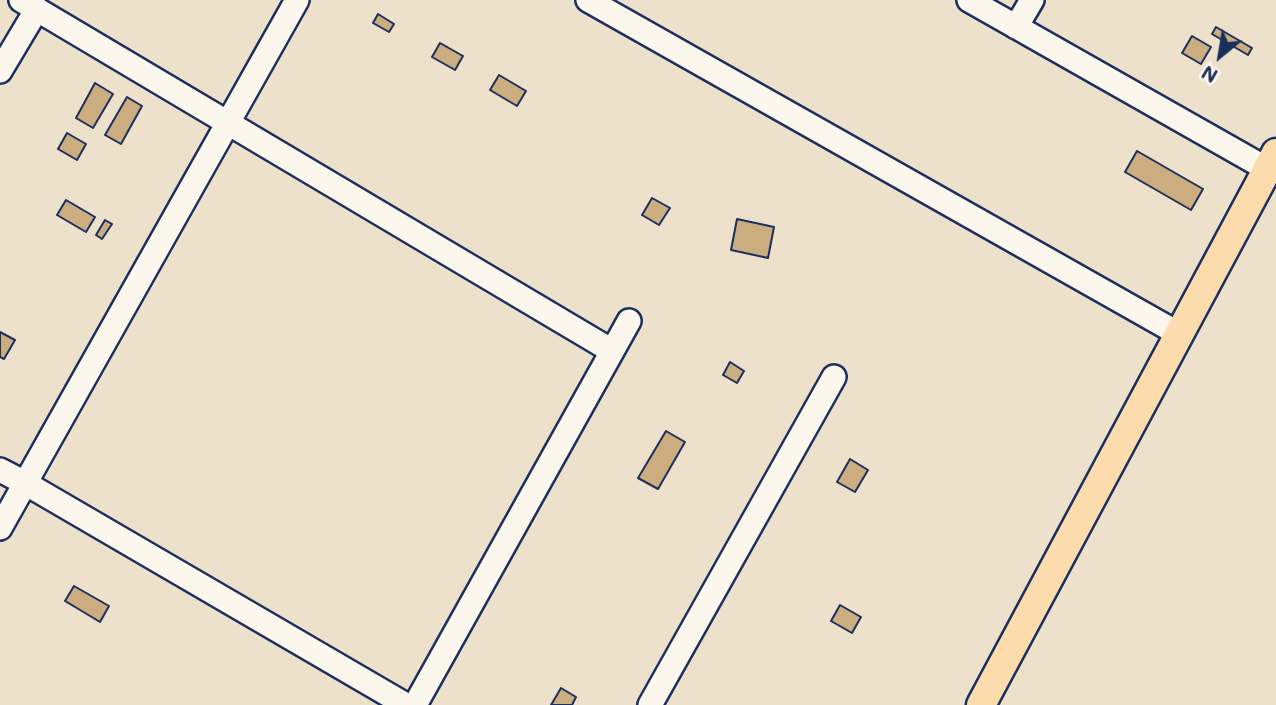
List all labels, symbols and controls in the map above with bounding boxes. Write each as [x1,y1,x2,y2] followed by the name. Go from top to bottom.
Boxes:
[1185,21,1255,91] north arrow
[1197,60,1222,89] text: N

